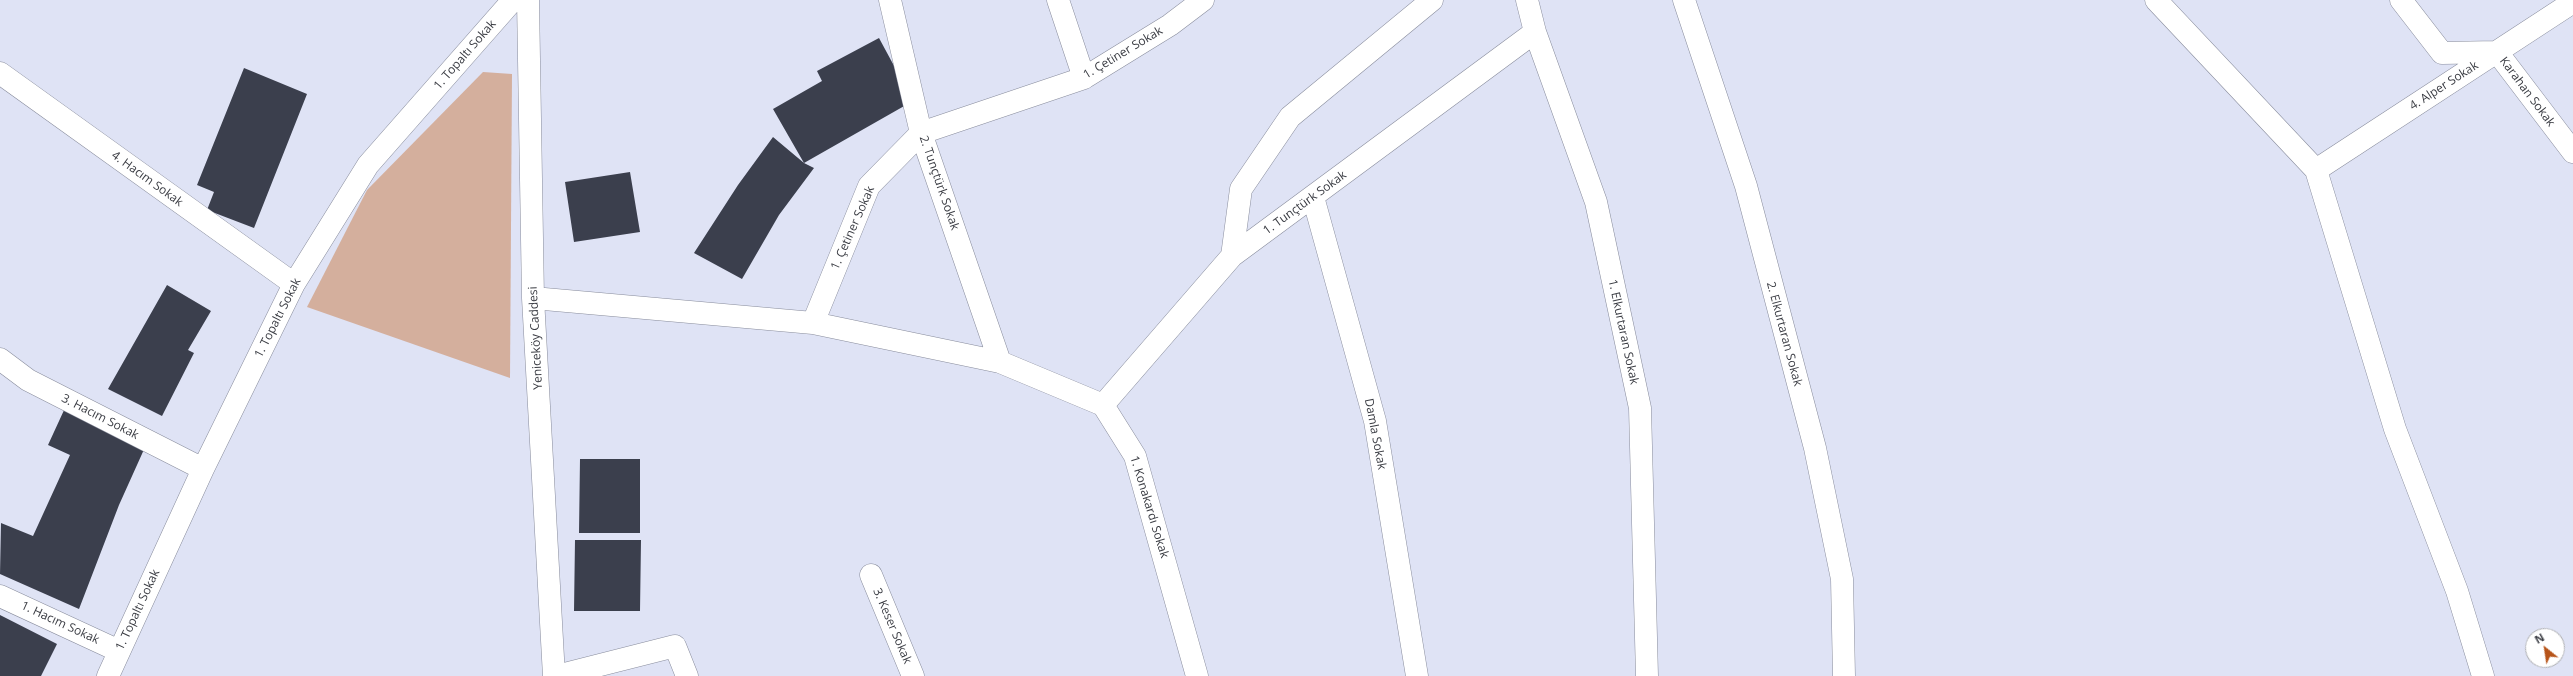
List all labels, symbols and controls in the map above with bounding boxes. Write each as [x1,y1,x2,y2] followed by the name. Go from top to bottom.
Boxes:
[431,17,499,93] street label: 1. Topaltı Sokak
[1081,24,1165,82] street label: 1. Çetiner Sokak
[2496,54,2558,130] street label: Karahan Sokak
[2407,58,2481,114] street label: 4. Alper Sokak
[916,134,962,232] street label: 2. Tunçtürk Sokak
[108,148,186,210] street label: 4. Hacım Sokak
[1261,168,1349,238] street label: 1. Tunçtürk Sokak
[828,184,878,272] street label: 1. Çetiner Sokak
[252,276,304,360] street label: 1. Topaltı Sokak
[1605,278,1641,386] street label: 1. Elkurtaran Sokak
[1763,280,1805,388] street label: 2. Elkurtaran Sokak
[526,286,546,390] street label: Yeniceköy Caddesi
[59,391,141,443] street label: 3. Hacım Sokak
[1361,397,1389,471] street label: Damla Sokak
[1127,454,1171,560] street label: 1. Konakardı Sokak
[113,567,163,653] street label: 1. Topaltı Sokak
[870,586,914,666] street label: 3. Keser Sokak
[19,599,101,647] street label: 1. Hacım Sokak
[2525,628,2565,668] north arrow
[2532,629,2547,647] text: N

